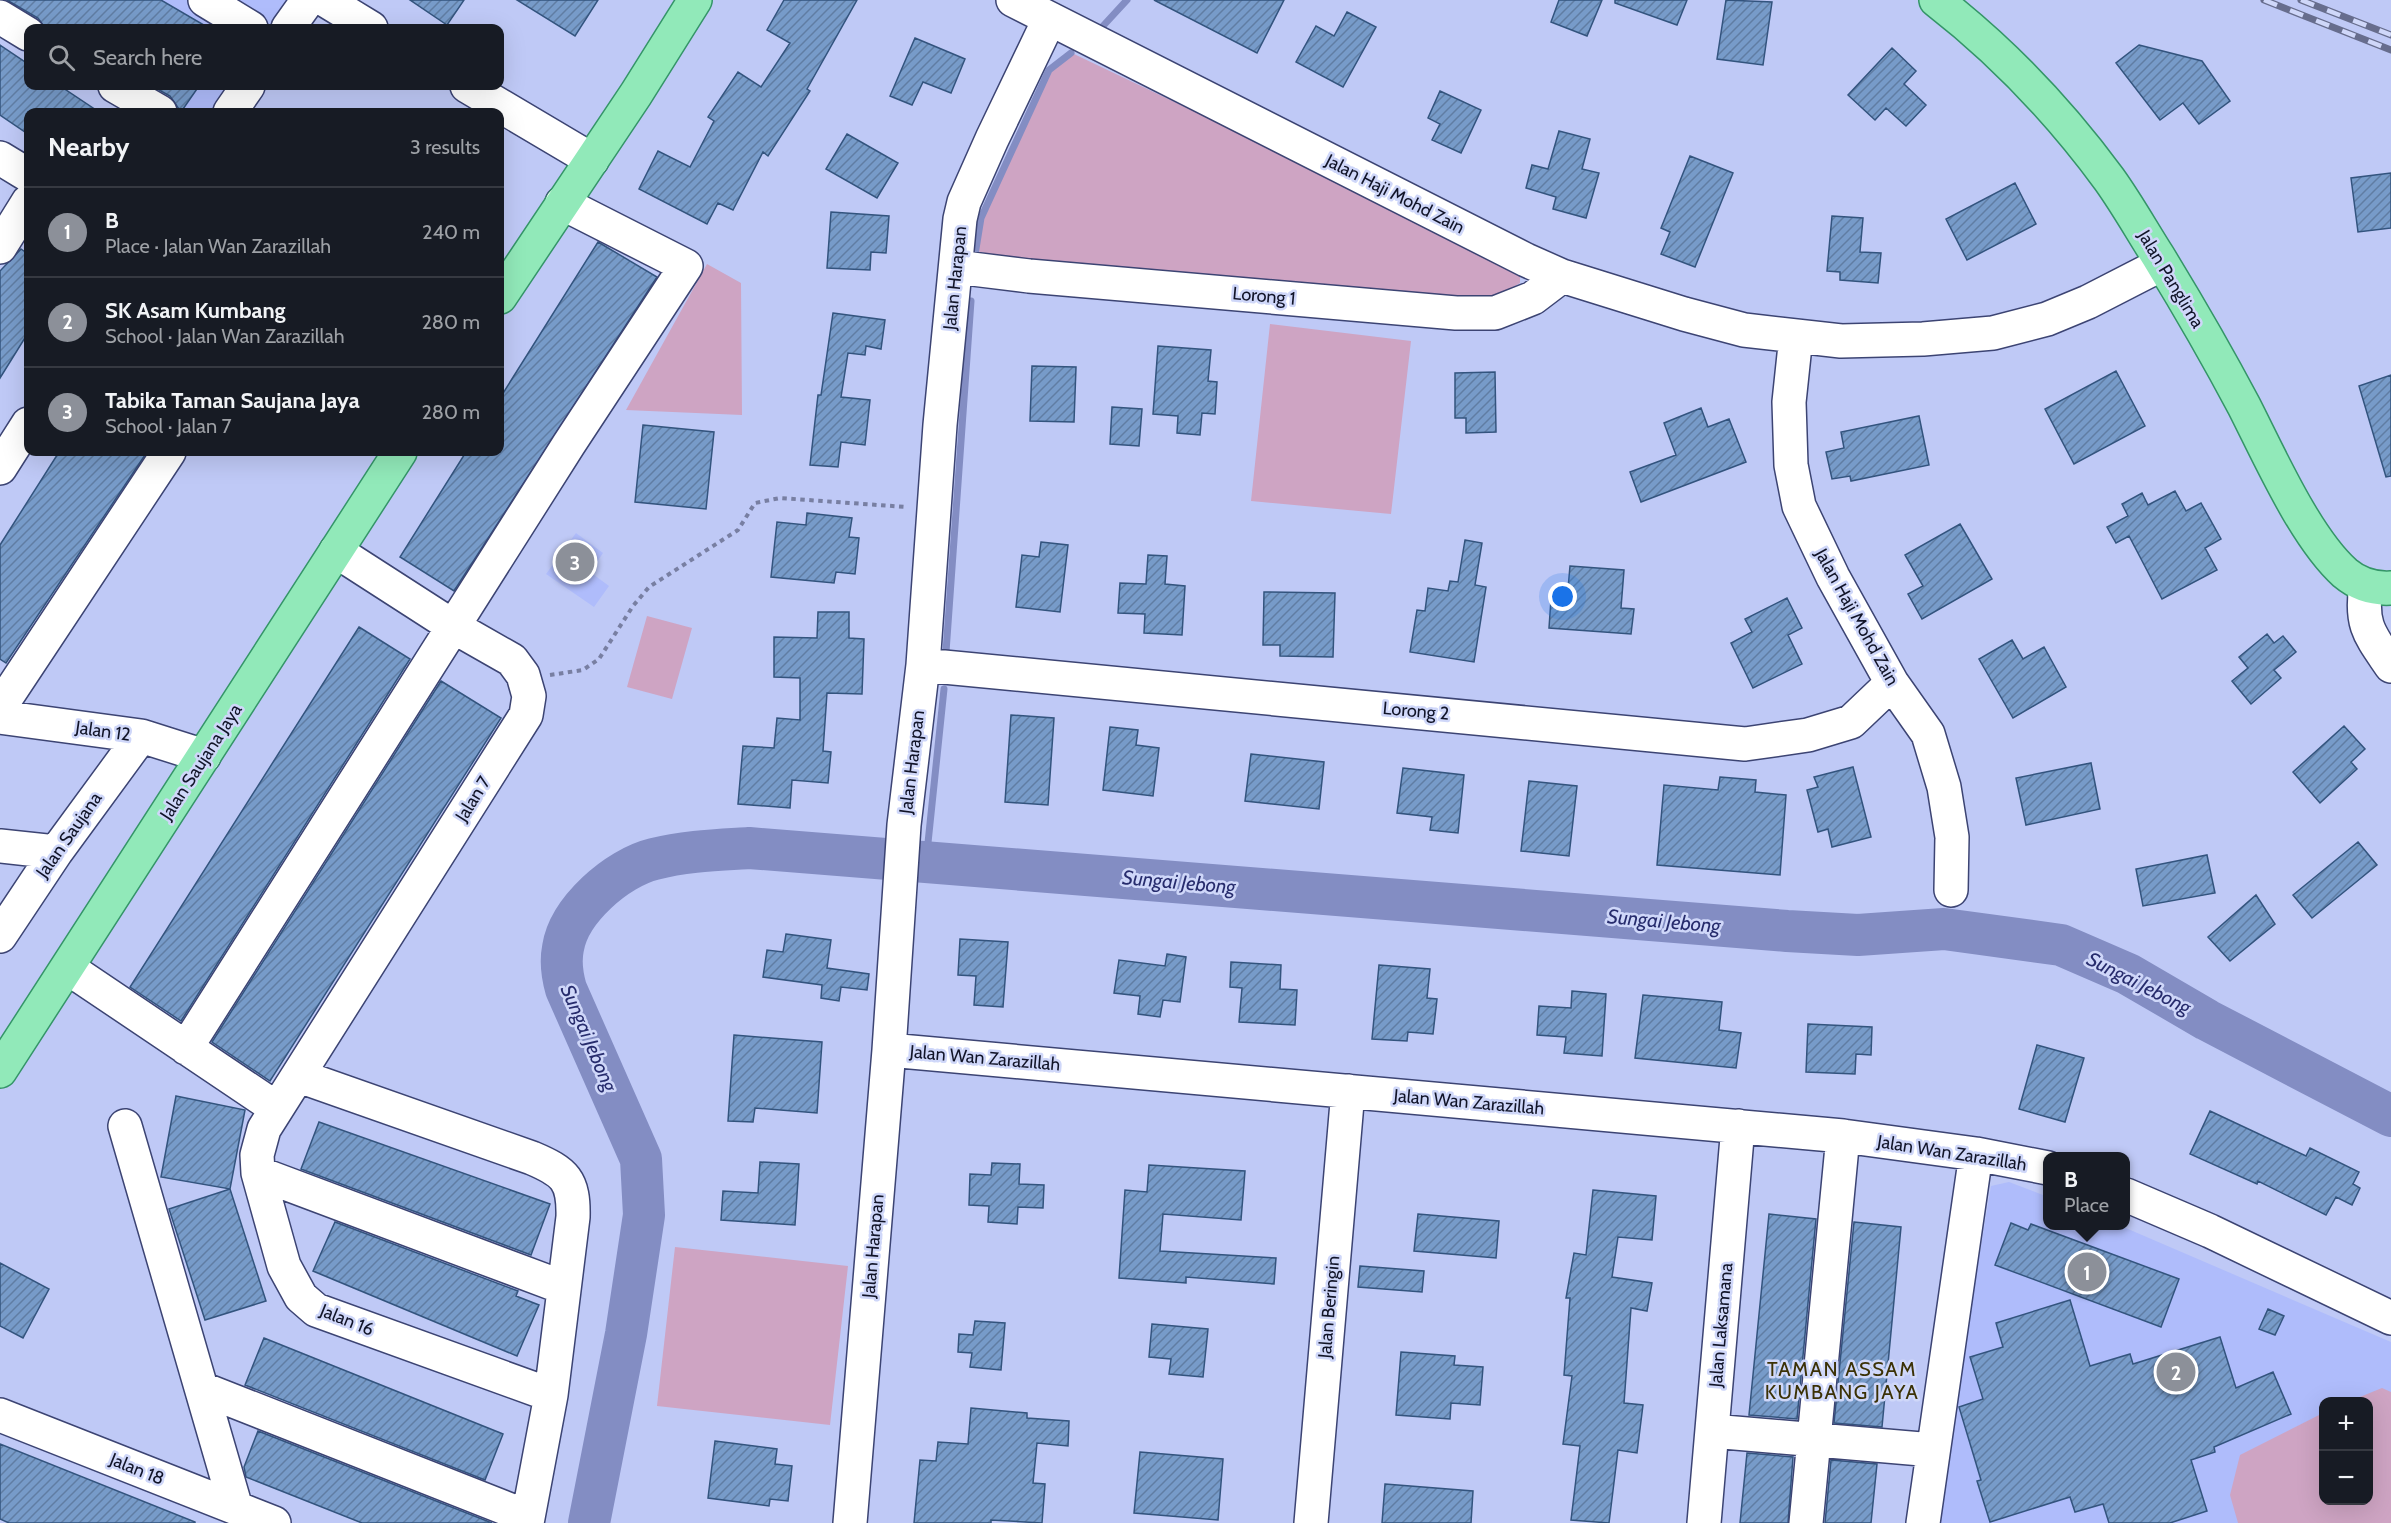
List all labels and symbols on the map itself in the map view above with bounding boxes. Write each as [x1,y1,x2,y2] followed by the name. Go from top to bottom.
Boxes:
[1321,149,1468,239] street label: Jalan Haji Mohd Zain
[939,225,971,332] street label: Jalan Harapan
[2133,225,2209,332] street label: Jalan Panglima
[1232,282,1296,310] street label: Lorong 1
[556,540,594,584] pin: 3
[1810,544,1904,689] street label: Jalan Haji Mohd Zain
[1548,582,1577,611] your location
[1382,697,1450,725] street label: Lorong 2
[155,699,247,825] street label: Jalan Saujana Jaya
[895,709,929,816] street label: Jalan Harapan
[73,716,132,746] street label: Jalan 12
[450,772,495,827] street label: Jalan 7
[31,788,107,883] street label: Jalan Saujana
[1121,865,1237,899] water label: Sungai Jebong
[1606,904,1722,938] water label: Sungai Jebong
[2083,947,2196,1020] water label: Sungai Jebong
[556,981,623,1096] water label: Sungai Jebong
[908,1040,1061,1076] street label: Jalan Wan Zarazillah
[1392,1084,1545,1120] street label: Jalan Wan Zarazillah
[1875,1130,2028,1176] street label: Jalan Wan Zarazillah
[857,1193,888,1300] street label: Jalan Harapan
[2068,1250,2106,1294] pin: 1
[1313,1255,1344,1360] street label: Jalan Beringin
[1705,1261,1737,1389] street label: Jalan Laksamana
[316,1299,377,1341] street label: Jalan 16
[2156,1350,2196,1394] pin: 2
[1765,1357,1919,1404] district label: TAMAN ASSAM KUMBANG JAYA
[106,1448,167,1490] street label: Jalan 18

